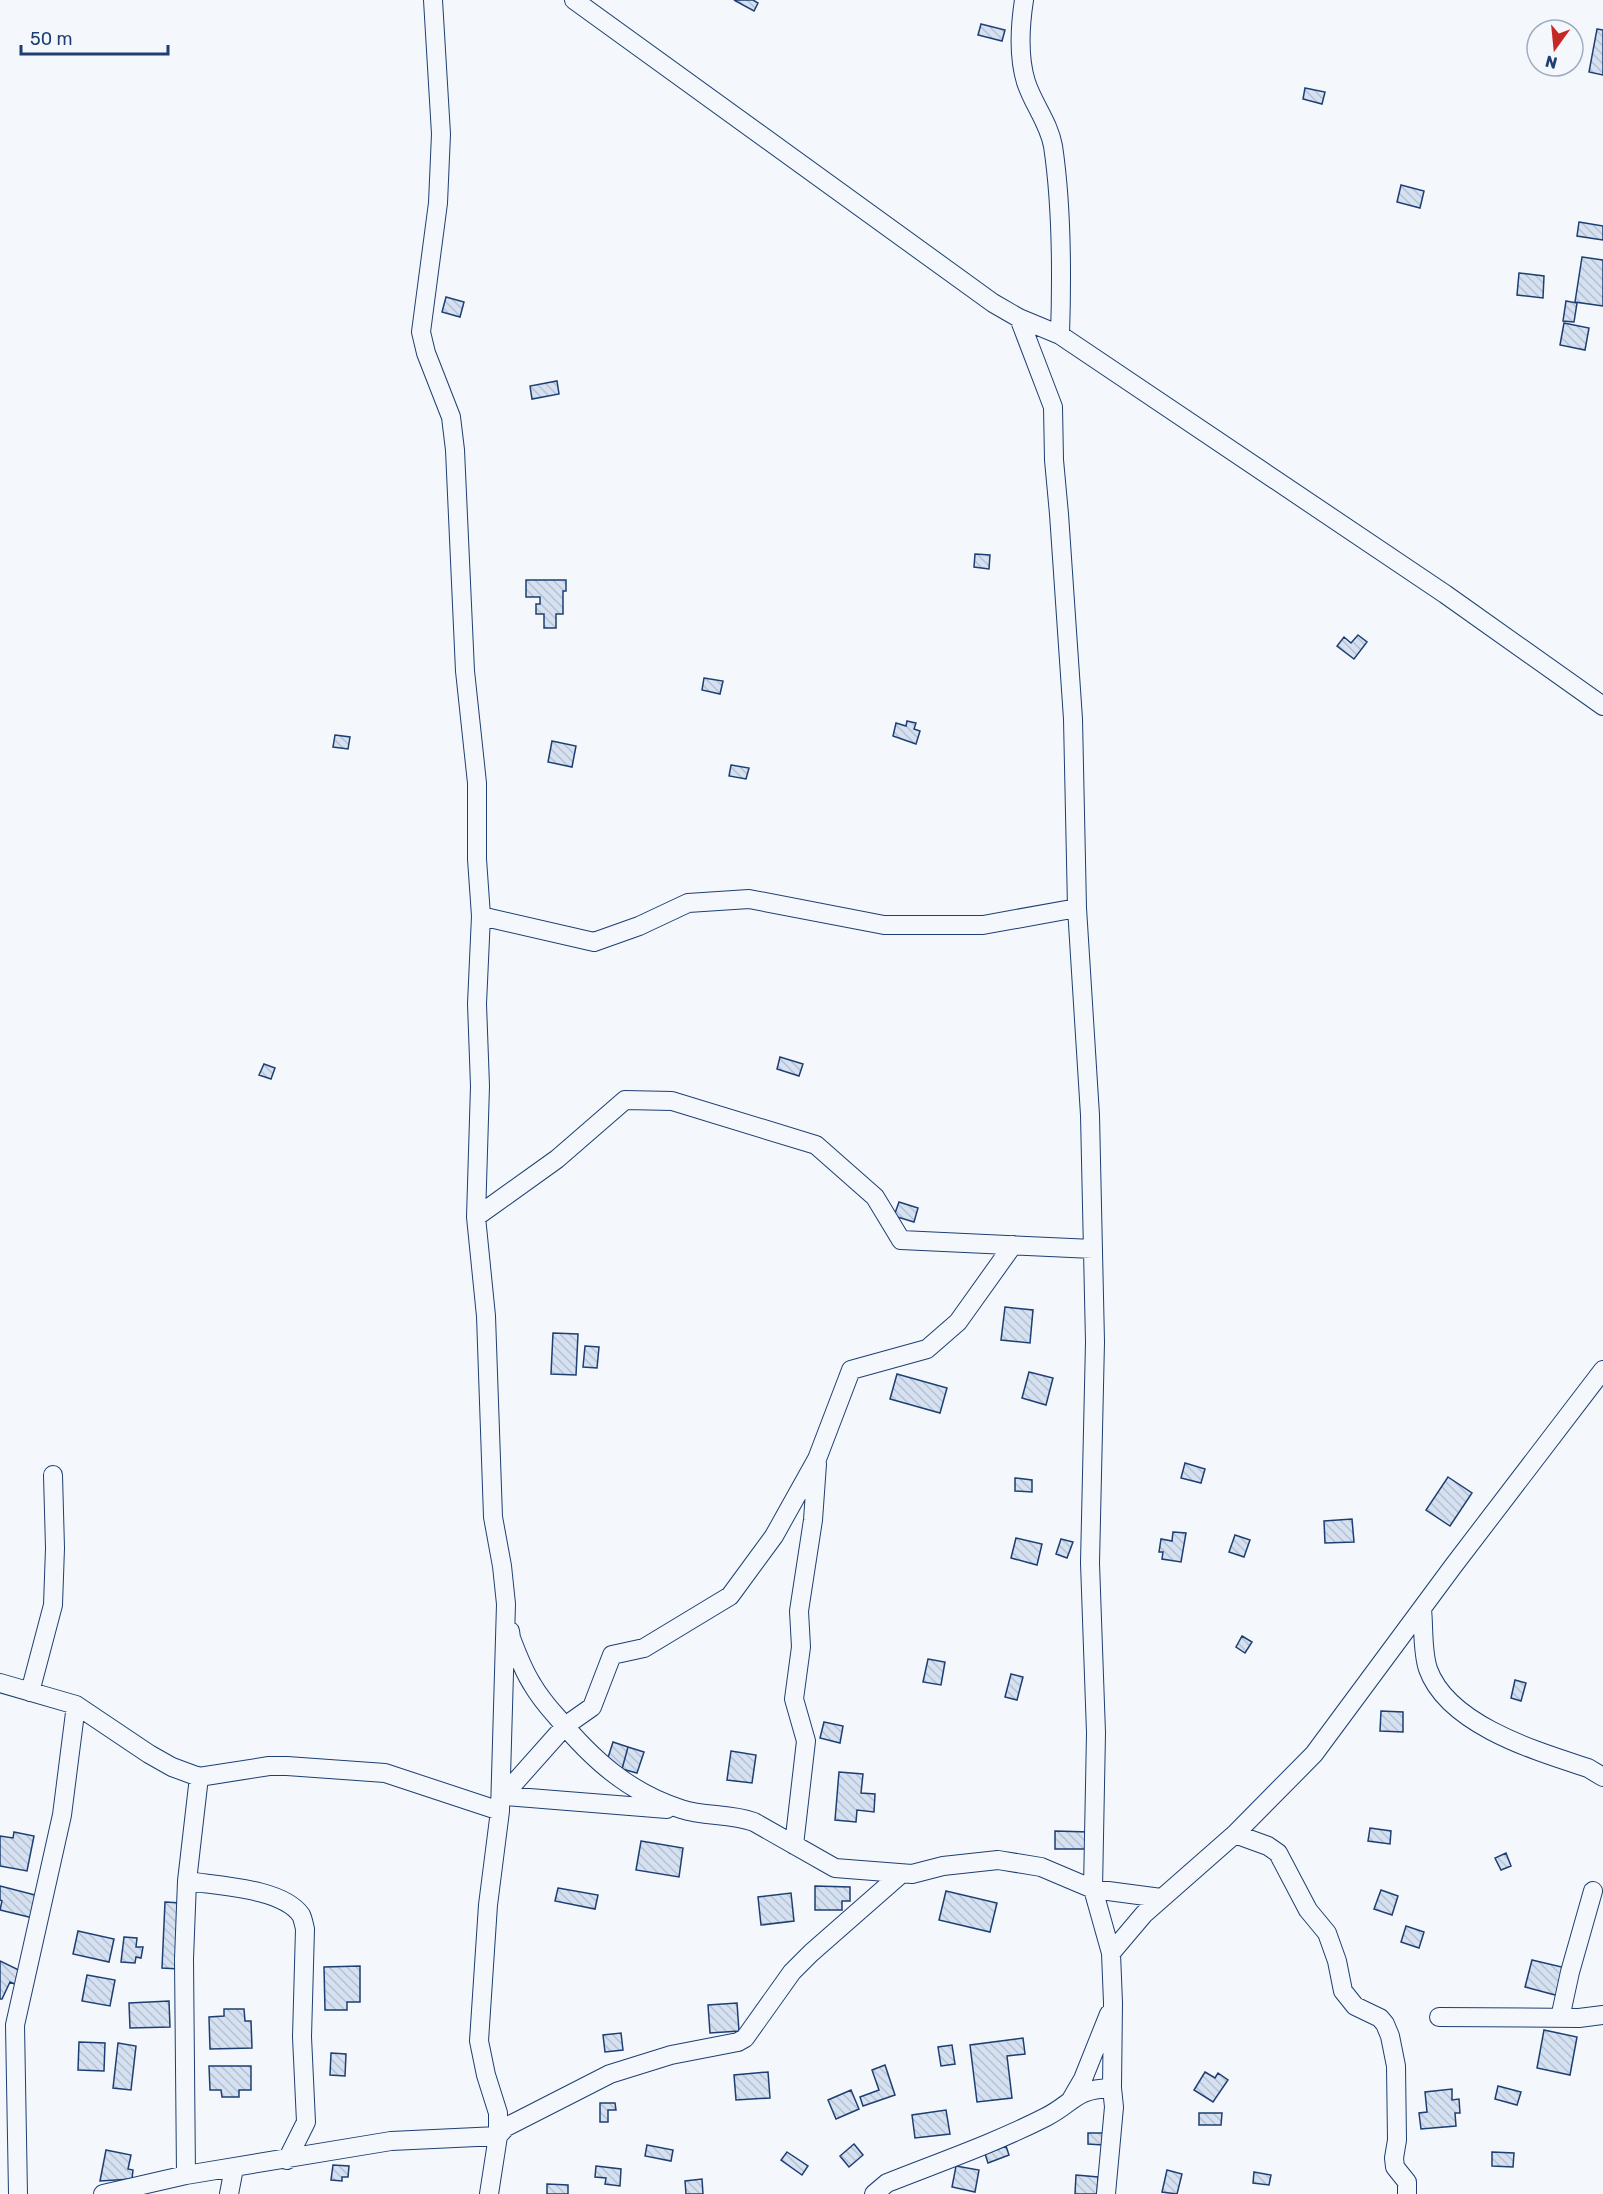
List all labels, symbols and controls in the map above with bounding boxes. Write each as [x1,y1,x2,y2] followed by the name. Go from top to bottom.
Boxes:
[21,18,168,56] scale bar
[1525,18,1585,78] north arrow
[30,28,73,50] text: 50 m
[1543,51,1559,73] text: N

